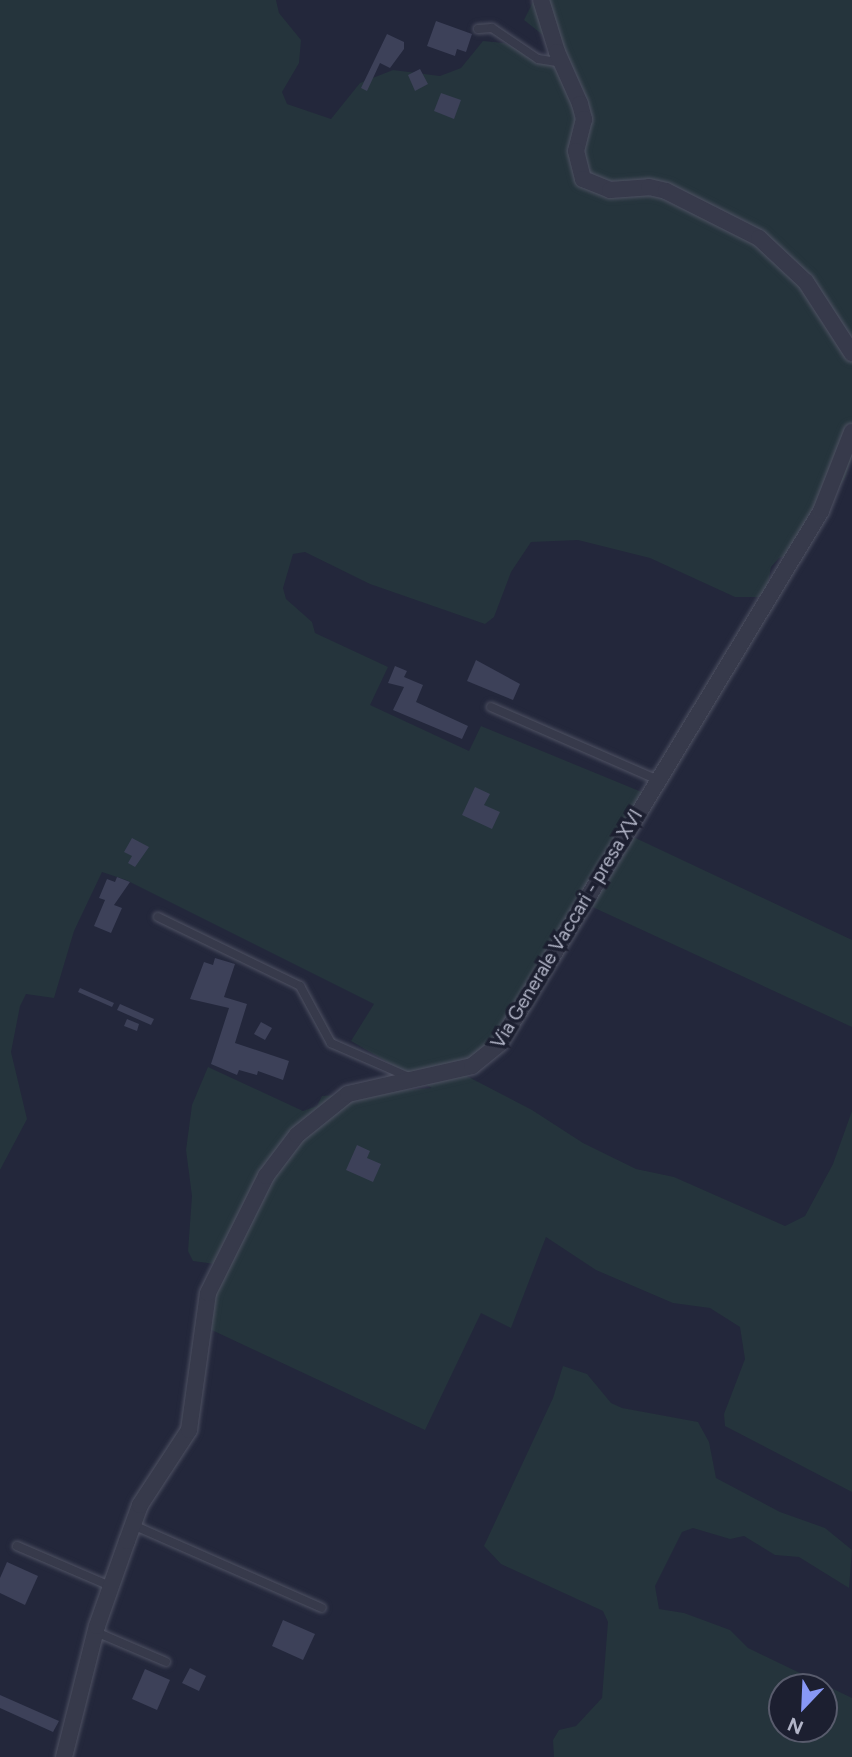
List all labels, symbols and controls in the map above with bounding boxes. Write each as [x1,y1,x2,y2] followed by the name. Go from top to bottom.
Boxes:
[486,805,648,1053] street label: Via Generale Vaccari - presa XVI
[768,1673,838,1743] north arrow
[784,1712,807,1739] text: N

